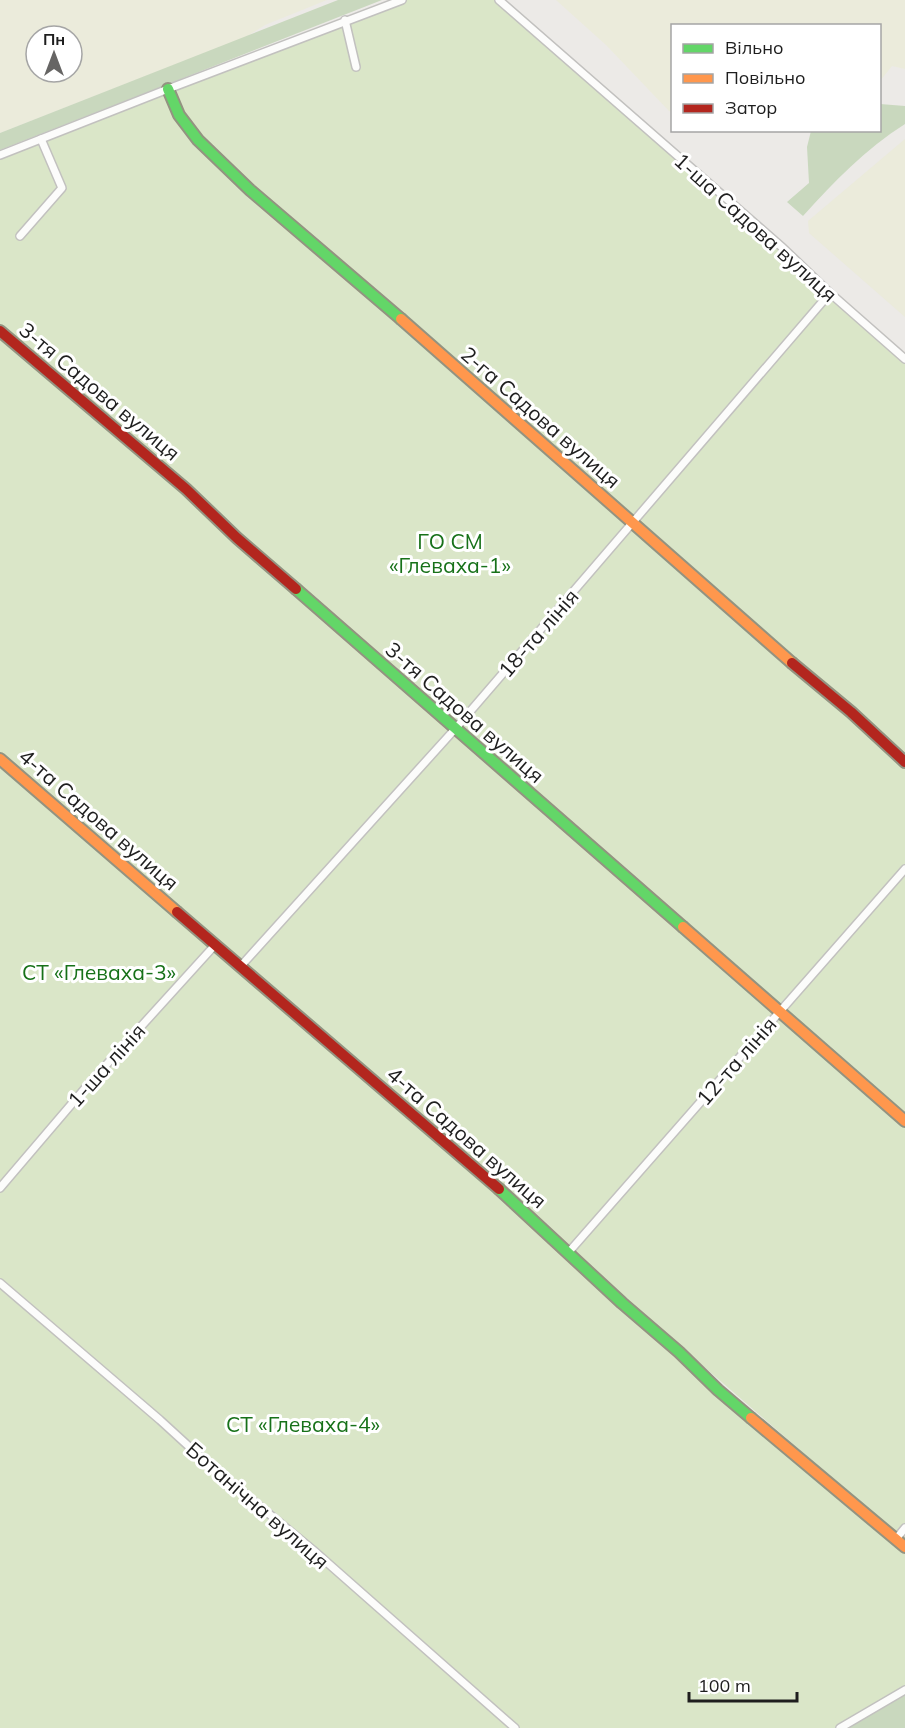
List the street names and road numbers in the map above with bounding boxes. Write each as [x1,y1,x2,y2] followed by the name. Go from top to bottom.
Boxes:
[669,147,843,307] street label: 1-ша Садова вулиця
[14,316,186,466] street label: 3-тя Садова вулиця
[456,341,626,493] street label: 2-га Садова вулиця
[492,583,584,683] street label: 18-та лінія
[380,636,550,788] street label: 3-тя Садова вулиця
[14,743,184,895] street label: 4-та Садова вулиця
[690,1011,782,1111] street label: 12-та лінія
[62,1018,150,1112] street label: 1-ша лінія
[382,1061,552,1213] street label: 4-та Садова вулиця
[181,1436,335,1574] street label: Ботанічна вулиця

